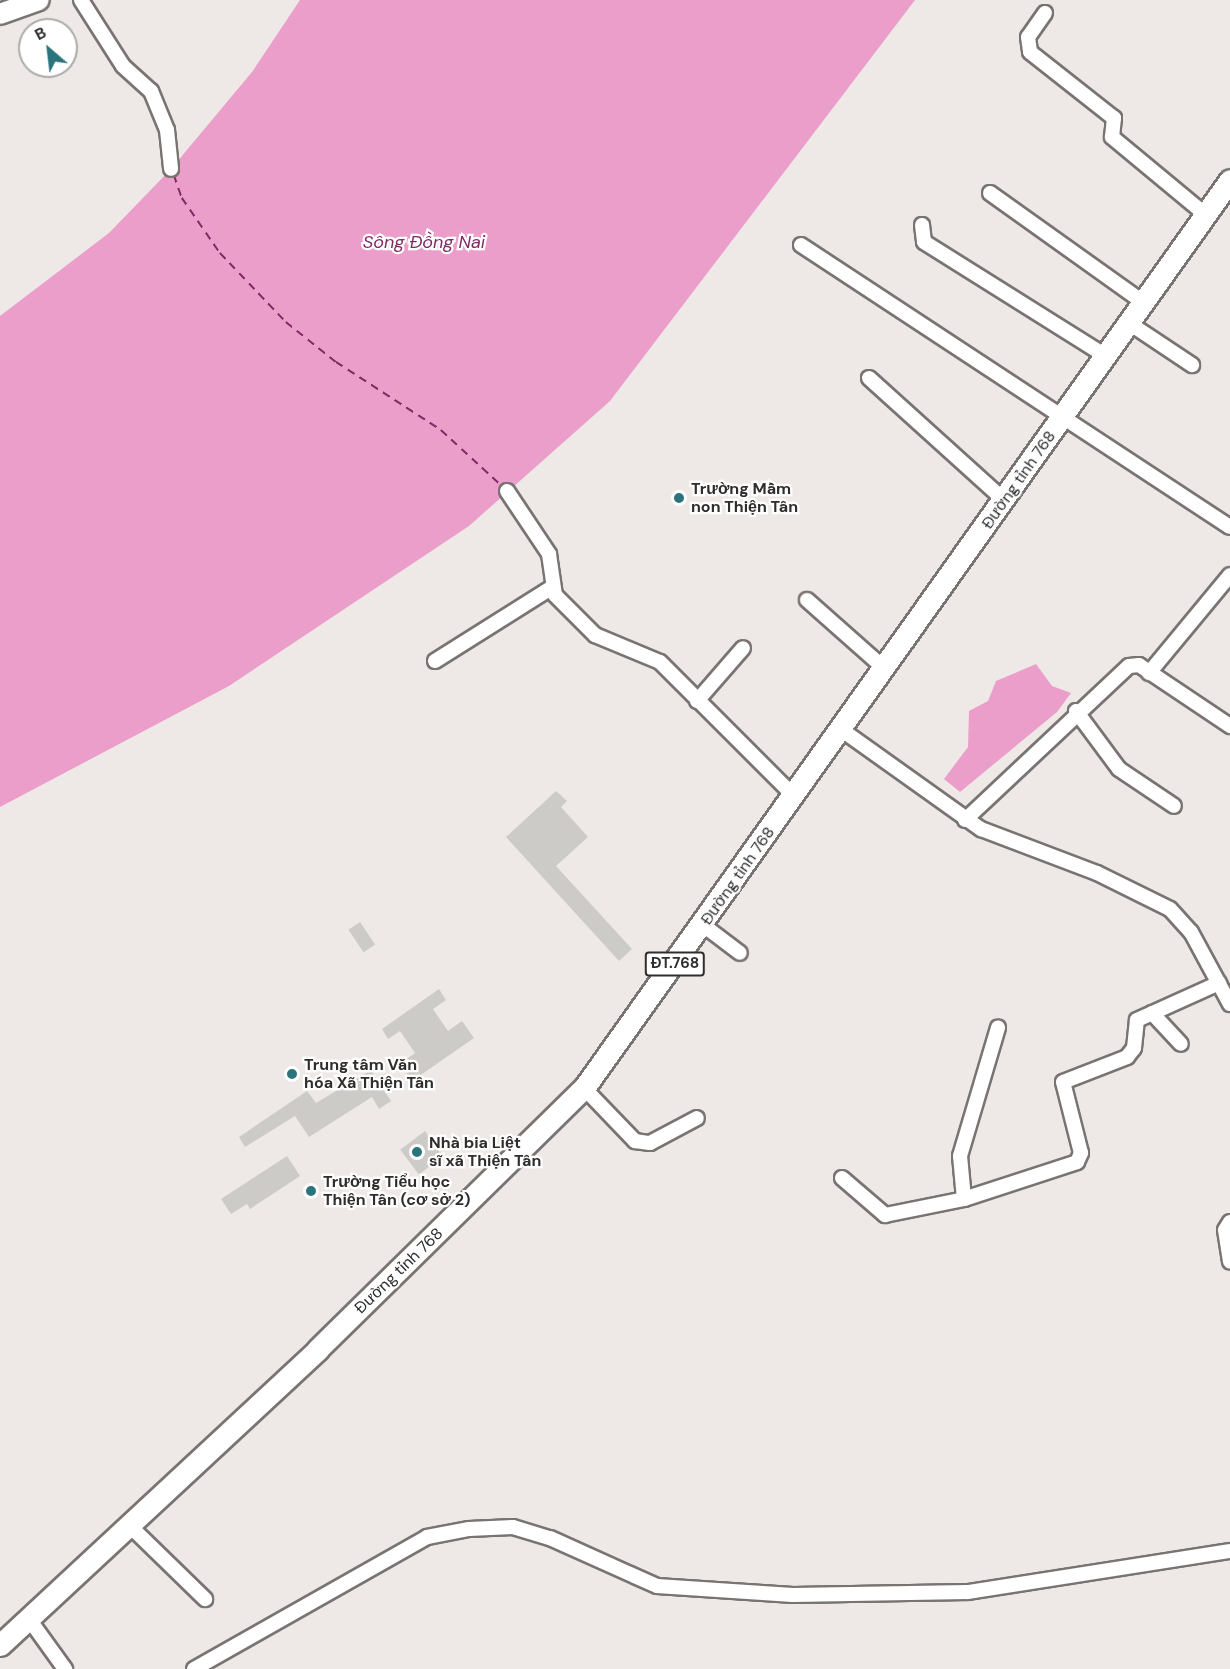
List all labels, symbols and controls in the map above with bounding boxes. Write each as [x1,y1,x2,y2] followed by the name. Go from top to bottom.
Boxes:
[18,18,78,78] north arrow
[31,22,50,45] text: B
[363,231,485,253] water label: Sông Đồng Nai
[978,427,1060,533] street label: Đường tỉnh 768
[691,479,798,517] place label: Trường Mầm non Thiện Tân
[672,491,686,505] marker: Trường Mầm non Thiện Tân
[697,823,779,929] street label: Đường tỉnh 768
[644,952,706,976] road number: ĐT.768
[304,1055,434,1093] place label: Trung tâm Văn hóa Xã Thiện Tân
[285,1067,299,1081] marker: Trung tâm Văn hóa Xã Thiện Tân
[429,1133,541,1171] place label: Nhà bia Liệt sĩ xã Thiện Tân
[410,1145,424,1159] marker: Nhà bia Liệt sĩ xã Thiện Tân
[323,1172,470,1210] place label: Trường Tiểu học Thiện Tân (cơ sở 2)
[304,1184,318,1198] marker: Trường Tiểu học Thiện Tân (cơ sở 2)
[351,1224,447,1318] street label: Đường tỉnh 768

